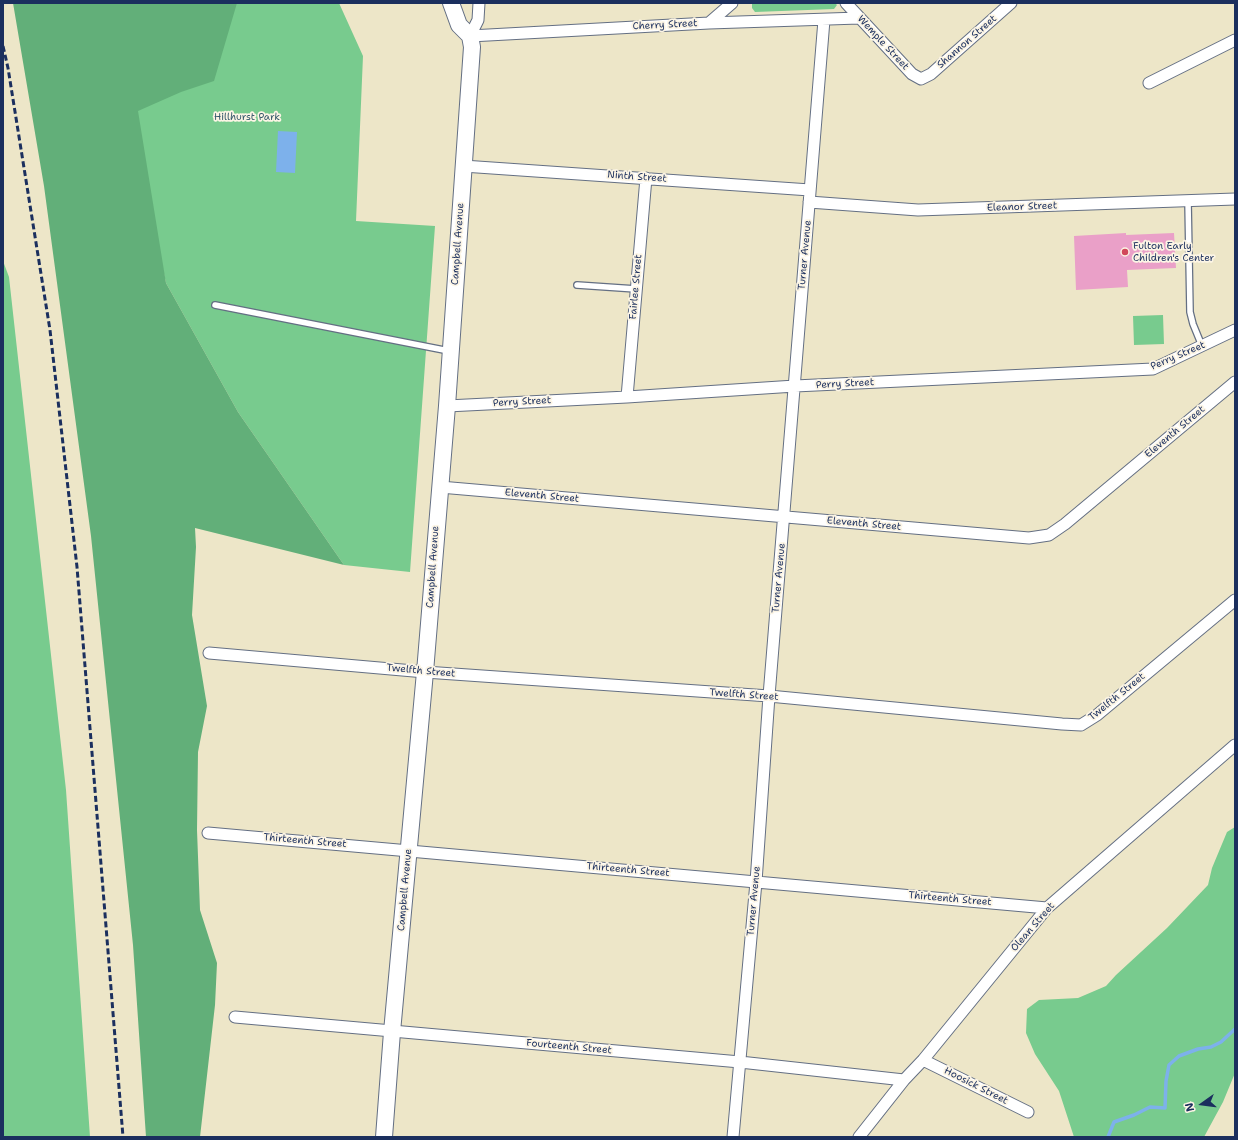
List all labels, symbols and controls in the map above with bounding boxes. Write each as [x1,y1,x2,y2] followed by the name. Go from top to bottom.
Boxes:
[855,13,911,73] street label: Wemple Street
[935,13,999,71] street label: Shannon Street
[632,17,698,33] street label: Cherry Street
[214,111,280,123] park label: Hillhurst Park
[607,169,667,185] street label: Ninth Street
[987,200,1057,214] street label: Eleanor Street
[449,202,467,286] street label: Campbell Avenue
[796,220,814,290] street label: Turner Avenue
[1133,240,1214,264] place label: Fulton Early Children's Center
[1120,247,1130,257] marker: Fulton Early Children's Center
[627,254,645,320] street label: Fairlee Street
[1149,339,1207,373] street label: Perry Street
[816,376,874,392] street label: Perry Street
[493,394,551,410] street label: Perry Street
[1143,403,1207,461] street label: Eleventh Street
[504,487,580,505] street label: Eleventh Street
[826,515,902,533] street label: Eleventh Street
[424,525,442,609] street label: Campbell Avenue
[770,543,788,613] street label: Turner Avenue
[386,662,456,680] street label: Twelfth Street
[1086,671,1148,723] street label: Twelfth Street
[709,687,779,703] street label: Twelfth Street
[263,831,347,851] street label: Thirteenth Street
[395,848,415,932] street label: Campbell Avenue
[586,860,670,880] street label: Thirteenth Street
[745,866,763,936] street label: Turner Avenue
[908,889,992,909] street label: Thirteenth Street
[1008,900,1058,954] street label: Olean Street
[526,1037,612,1057] street label: Fourteenth Street
[942,1065,1010,1107] street label: Hoosick Street
[1182,1084,1222,1124] north arrow
[1182,1101,1198,1113] text: N

